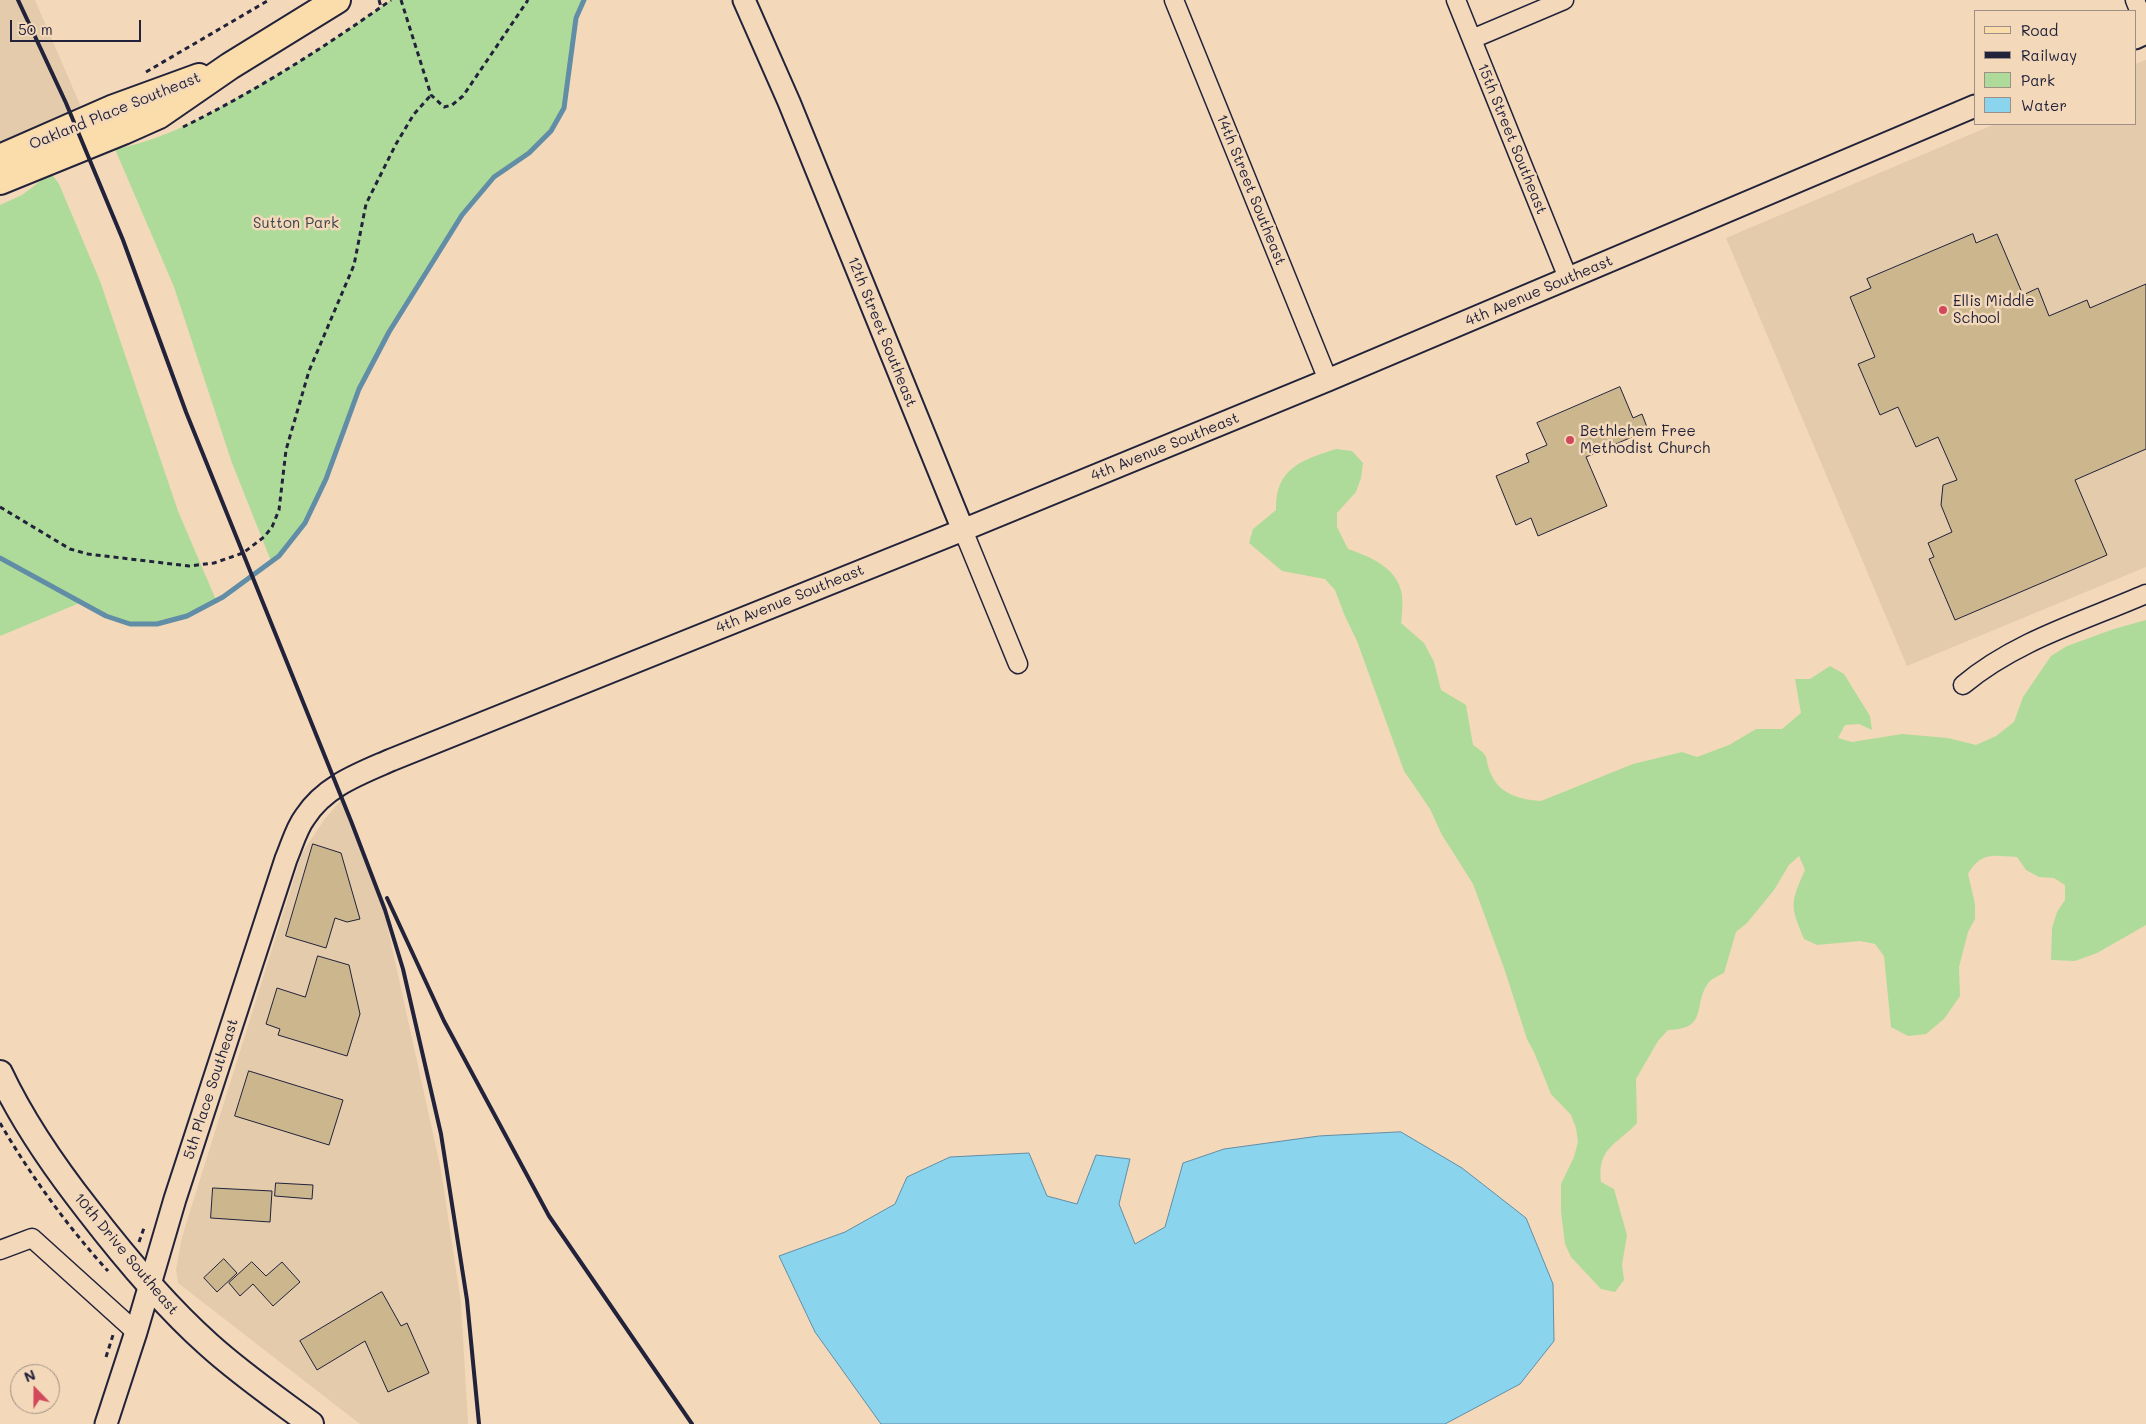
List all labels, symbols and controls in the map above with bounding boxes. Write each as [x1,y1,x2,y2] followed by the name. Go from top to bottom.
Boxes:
[12,10,144,42] scale bar
[1974,10,2136,125] legend
[18,19,53,39] text: 50 m
[2021,20,2058,40] text: Road
[2021,45,2077,65] text: Railway
[1474,61,1550,217] street label: 15th Street Southeast
[27,68,203,154] street label: Oakland Place Southeast
[2021,70,2055,90] text: Park
[2021,95,2067,115] text: Water
[1212,112,1290,268] street label: 14th Street Southeast
[253,214,339,232] park label: Sutton Park
[1463,252,1615,330] street label: 4th Avenue Southeast
[844,254,920,410] street label: 12th Street Southeast
[1953,292,2034,327] place label: Ellis Middle School
[1937,304,1949,316] marker: Ellis Middle School
[1088,409,1242,485] street label: 4th Avenue Southeast
[1580,422,1710,457] place label: Bethlehem Free Methodist Church
[1564,434,1576,446] marker: Bethlehem Free Methodist Church
[713,561,867,637] street label: 4th Avenue Southeast
[180,1016,242,1162] street label: 5th Place Southeast
[70,1189,182,1319] street label: 10th Drive Southeast
[10,1364,60,1414] north arrow
[21,1365,38,1386] text: N

